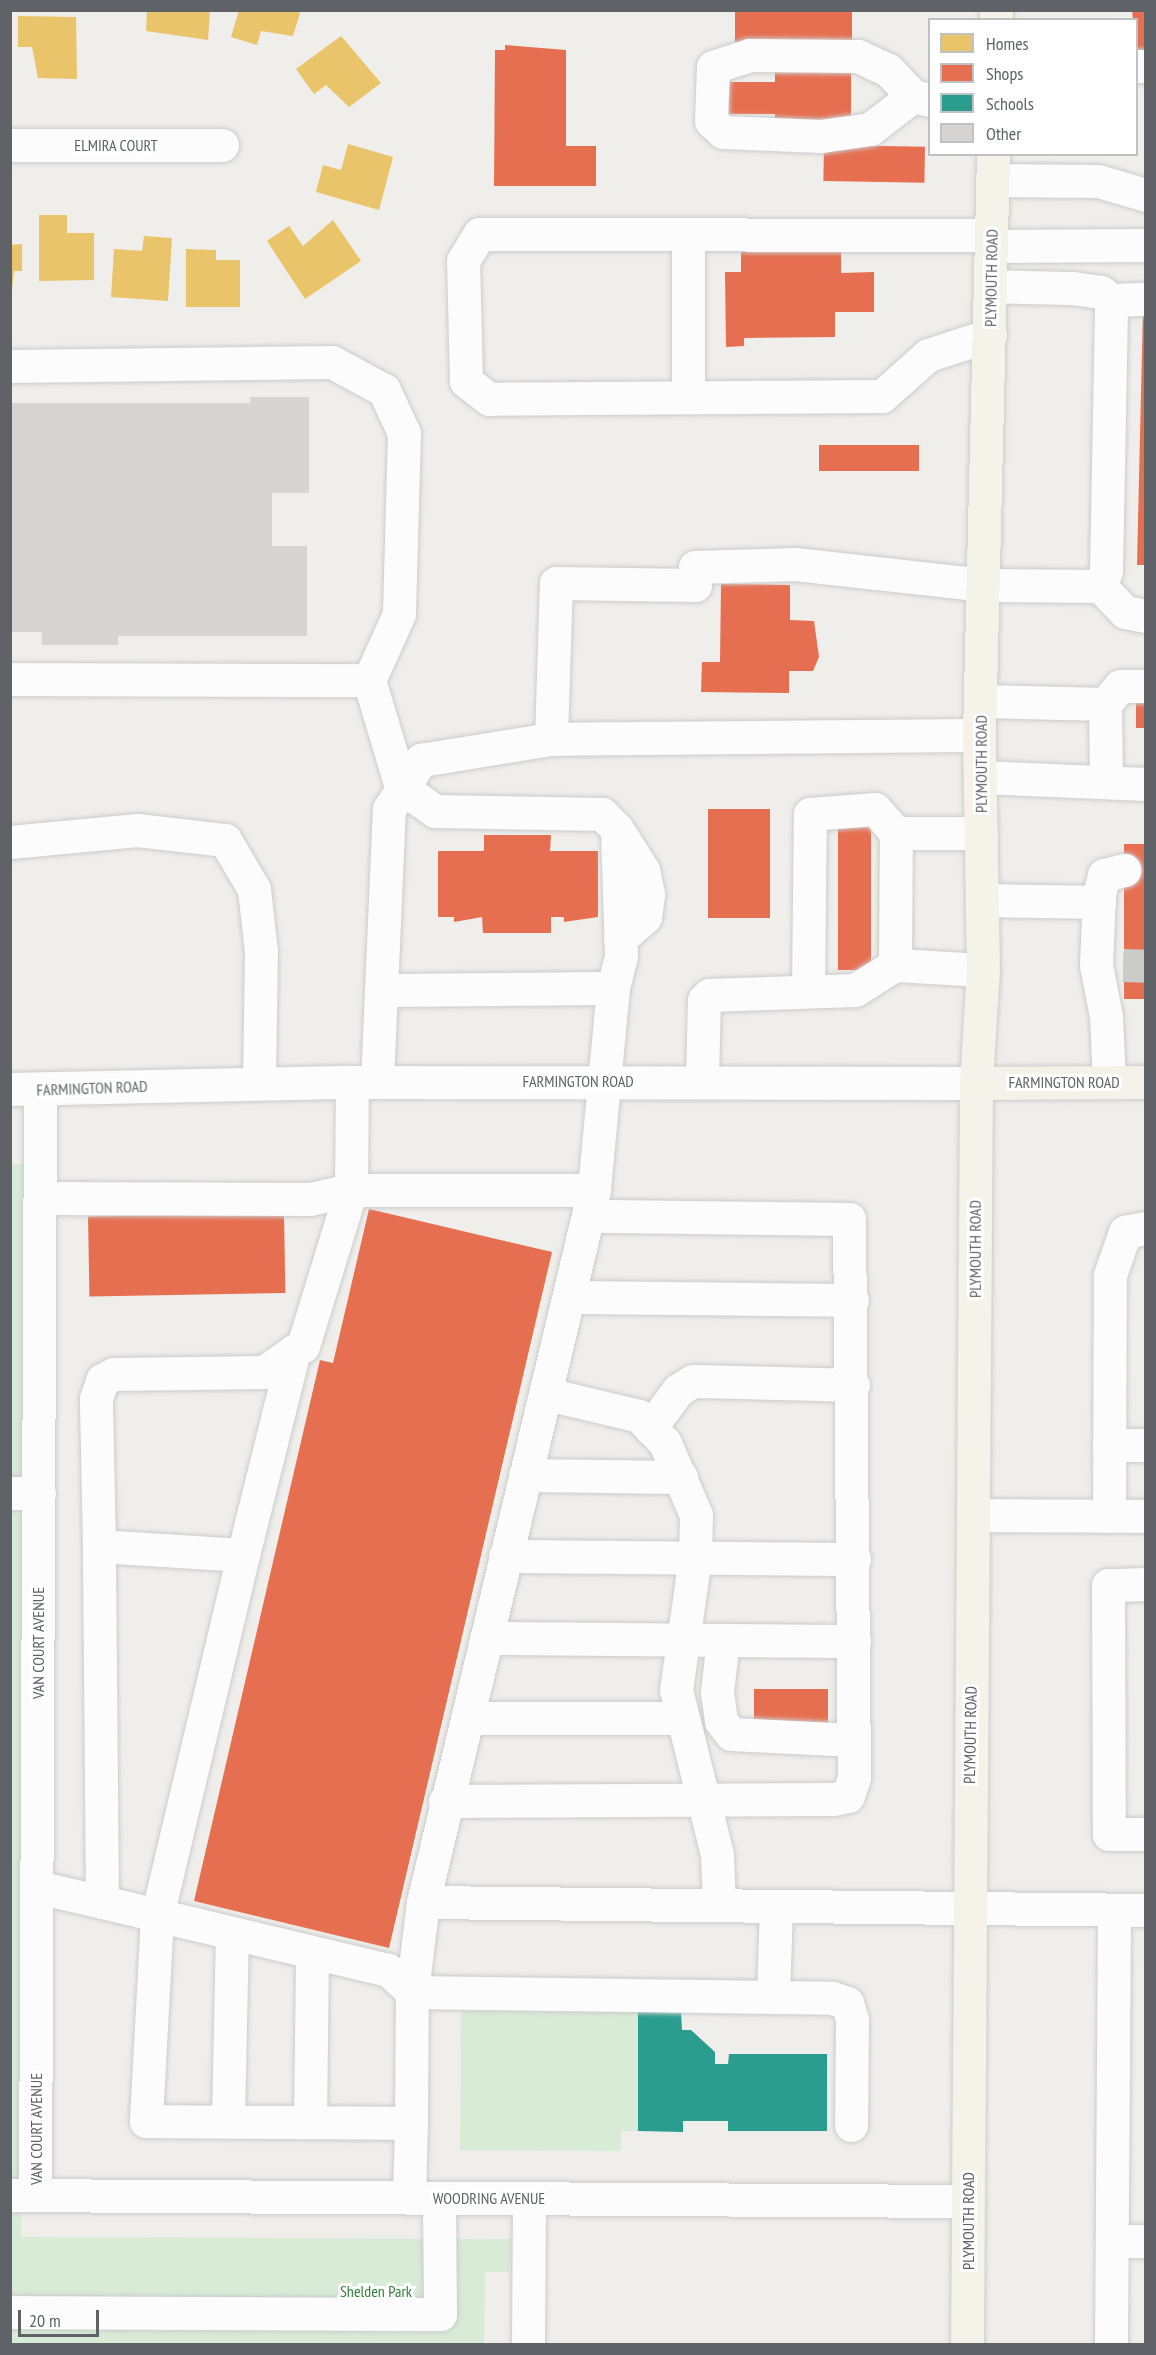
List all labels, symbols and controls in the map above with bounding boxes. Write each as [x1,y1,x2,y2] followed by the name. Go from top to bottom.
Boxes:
[928,18,1138,156] legend
[986,32,1029,55] text: Homes
[986,62,1023,85] text: Shops
[986,92,1034,115] text: Schools
[986,122,1021,145] text: Other
[74,135,158,155] street label: ELMIRA COURT
[981,229,1001,327] street label: PLYMOUTH ROAD
[971,715,991,813] street label: PLYMOUTH ROAD
[522,1071,634,1091] street label: FARMINGTON ROAD
[1008,1072,1120,1092] street label: FARMINGTON ROAD
[36,1076,148,1100] street label: FARMINGTON ROAD
[965,1200,985,1298] street label: PLYMOUTH ROAD
[28,1587,48,1699] street label: VAN COURT AVENUE
[960,1686,980,1784] street label: PLYMOUTH ROAD
[26,2073,46,2185] street label: VAN COURT AVENUE
[958,2172,978,2270] street label: PLYMOUTH ROAD
[433,2188,545,2208] street label: WOODRING AVENUE
[340,2281,412,2301] park label: Shelden Park
[21,2298,102,2336] scale bar
[29,2309,61,2332] text: 20 m

